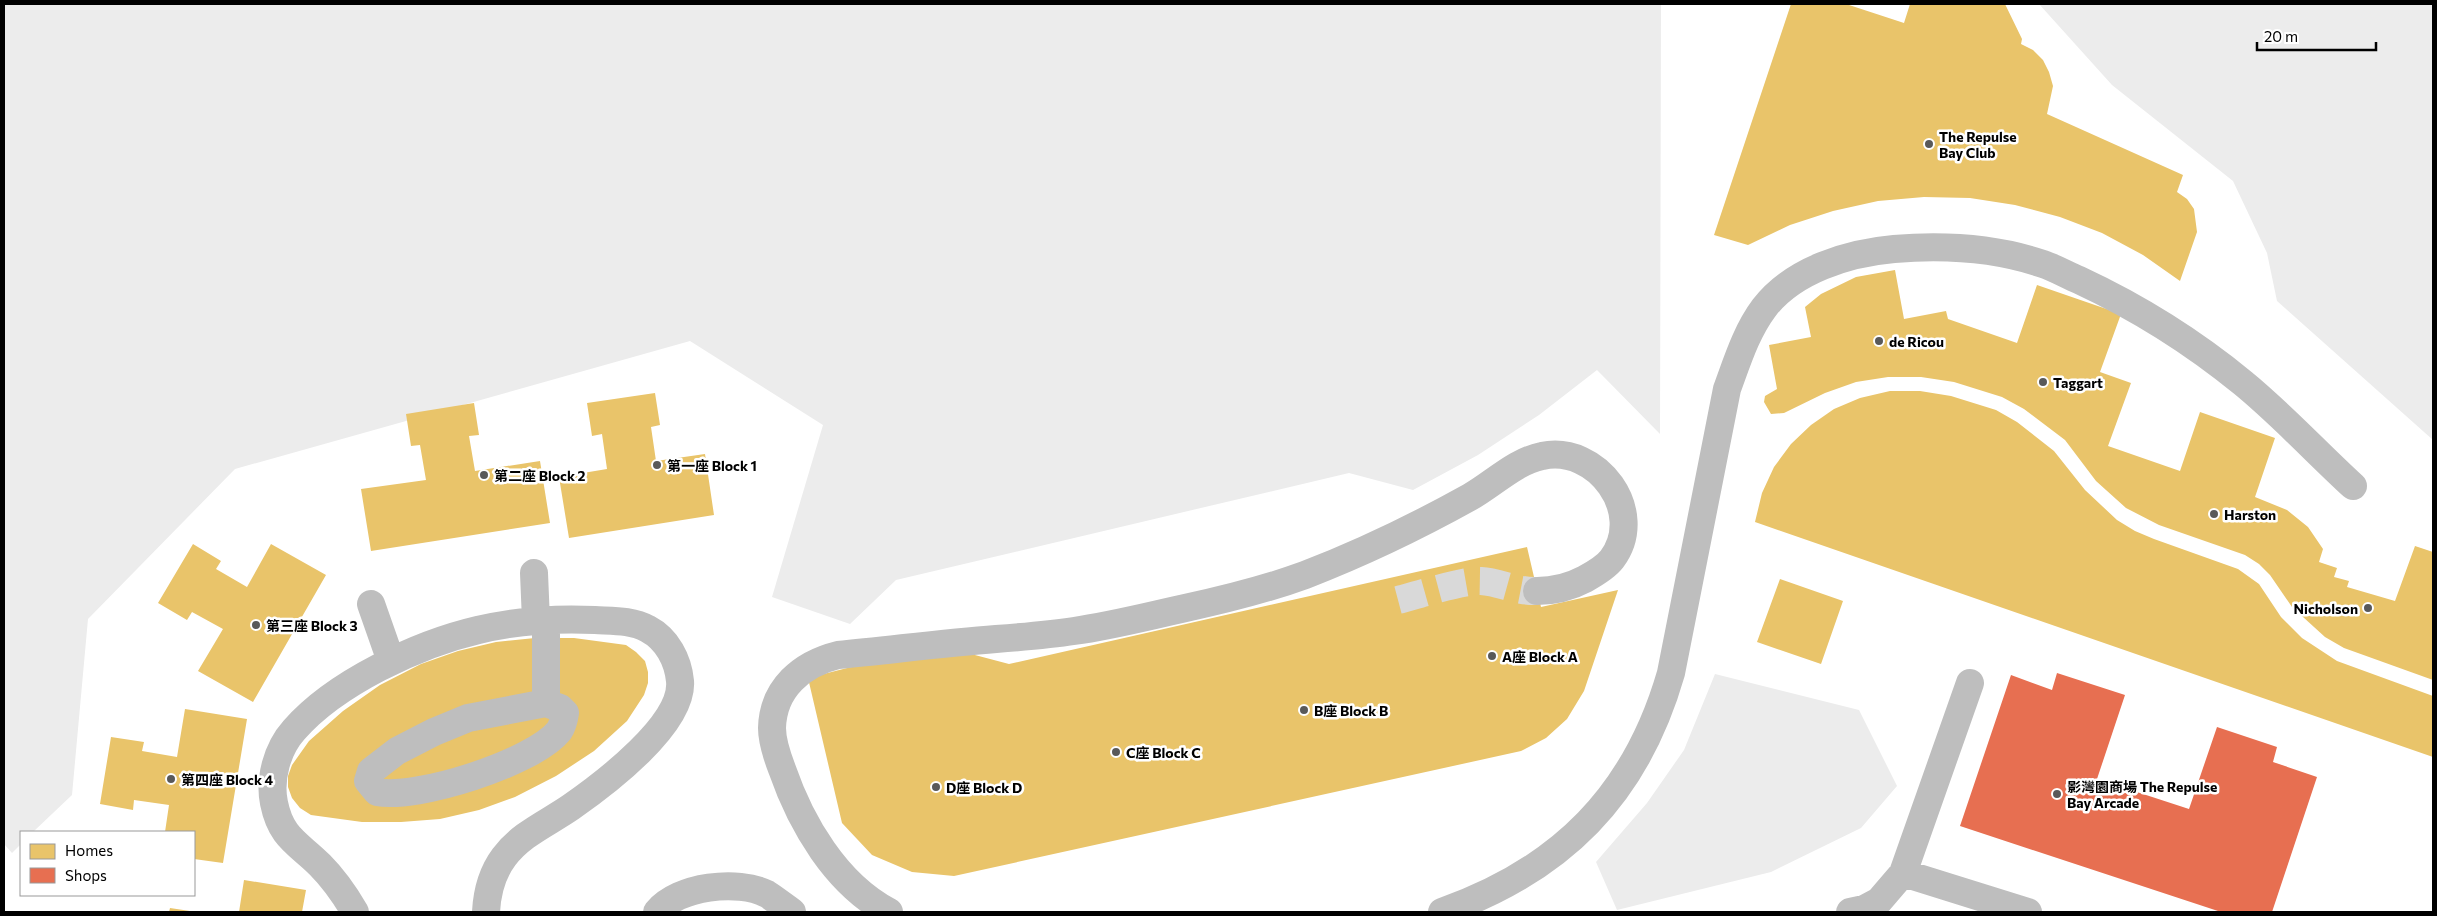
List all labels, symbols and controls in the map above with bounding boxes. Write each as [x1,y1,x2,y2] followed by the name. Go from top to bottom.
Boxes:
[2257,20,2376,52] scale bar
[2264,27,2298,45] text: 20 m
[1939,128,2017,161] place label: The Repulse Bay Club
[1923,138,1935,150] marker: The Repulse Bay Club
[1889,333,1944,350] place label: de Ricou
[1873,335,1885,347] marker: de Ricou
[2053,374,2103,391] place label: Taggart
[2037,376,2049,388] marker: Taggart
[667,457,757,474] place label: 第一座 Block 1
[651,459,663,471] marker: 第一座 Block 1
[494,467,586,484] place label: 第二座 Block 2
[478,469,490,481] marker: 第二座 Block 2
[2224,506,2276,523] place label: Harston
[2208,508,2220,520] marker: Harston
[2294,600,2358,617] place label: Nicholson
[2362,602,2374,614] marker: Nicholson
[266,617,358,634] place label: 第三座 Block 3
[250,619,262,631] marker: 第三座 Block 3
[1502,648,1578,665] place label: A座 Block A
[1486,650,1498,662] marker: A座 Block A
[1314,702,1388,719] place label: B座 Block B
[1298,704,1310,716] marker: B座 Block B
[1126,744,1201,761] place label: C座 Block C
[1110,746,1122,758] marker: C座 Block C
[181,771,274,788] place label: 第四座 Block 4
[165,773,177,785] marker: 第四座 Block 4
[2067,778,2217,811] place label: 影灣園商場 The Repulse Bay Arcade
[946,779,1022,796] place label: D座 Block D
[930,781,942,793] marker: D座 Block D
[2051,788,2063,800] marker: 影灣園商場 The Repulse Bay Arcade
[20,831,195,896] legend
[65,841,113,859] text: Homes
[65,866,107,884] text: Shops

